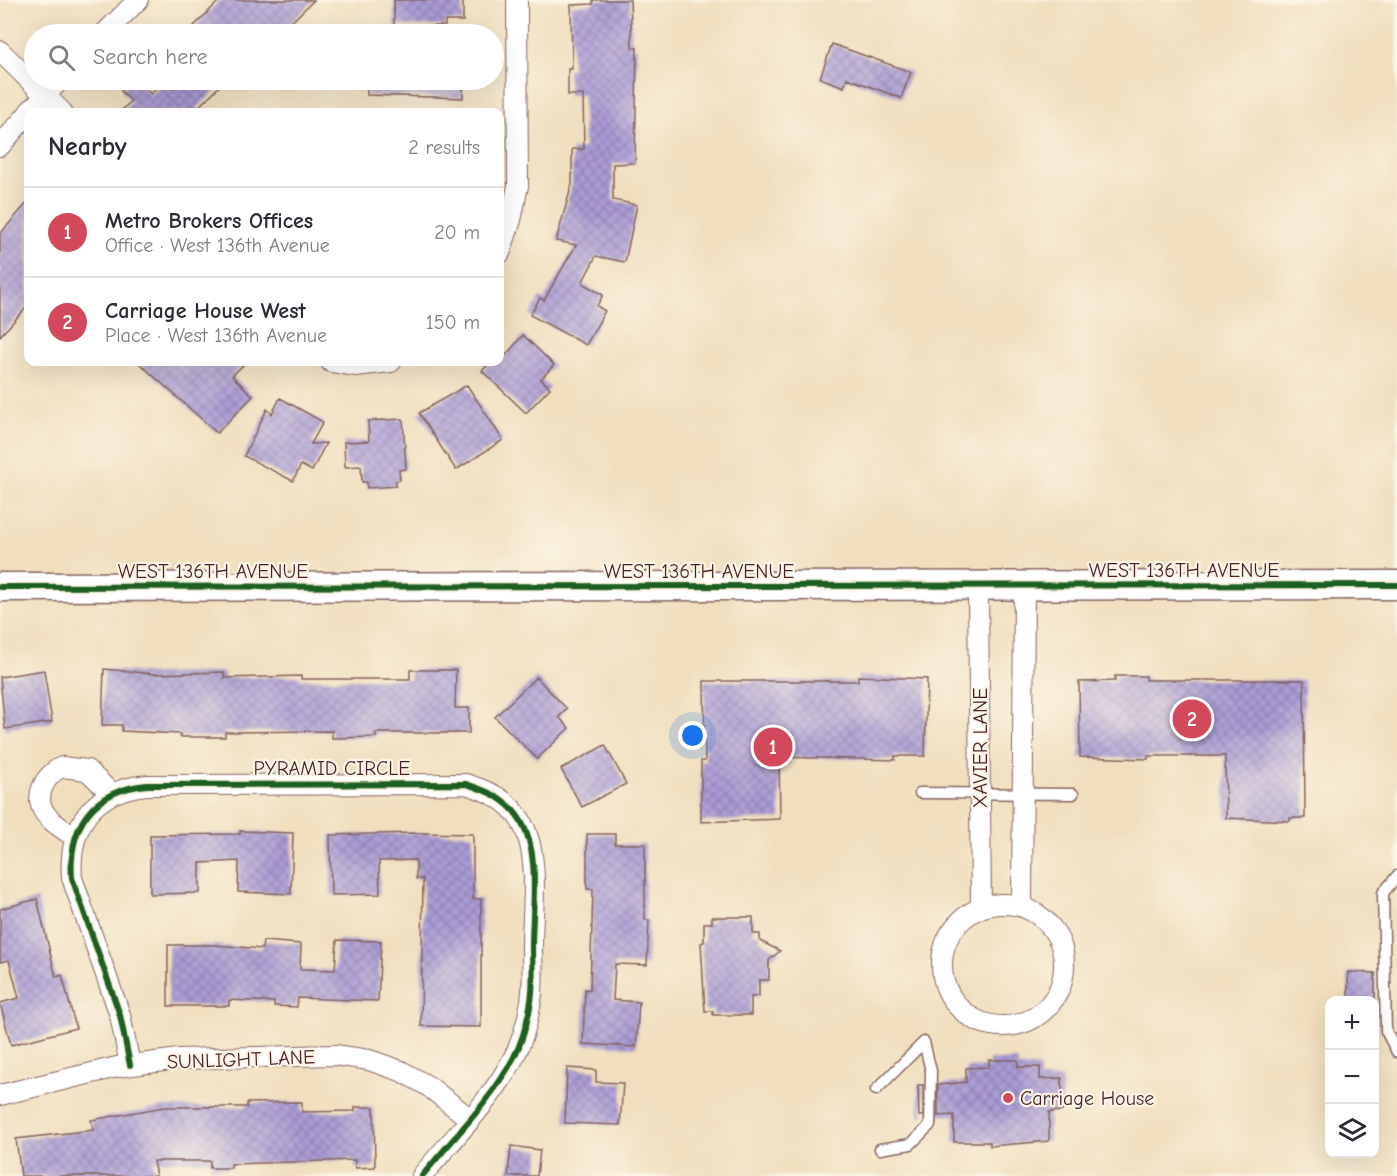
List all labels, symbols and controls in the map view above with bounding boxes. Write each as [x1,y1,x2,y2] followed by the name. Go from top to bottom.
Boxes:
[24,24,504,90] search box
[45,41,78,74] icon: search
[93,44,208,70] text: Search here
[48,132,127,162] text: Nearby
[408,136,480,159] text: 2 results
[105,208,313,234] text: Metro Brokers Offices
[64,221,71,244] text: 1
[434,221,480,244] text: 20 m
[105,234,330,257] text: Office · West 136th Avenue
[105,298,306,324] text: Carriage House West
[63,311,72,334] text: 2
[426,311,480,334] text: 150 m
[105,324,327,347] text: Place · West 136th Avenue
[1089,559,1279,582] street label: WEST 136TH AVENUE
[118,560,308,583] street label: WEST 136TH AVENUE
[604,560,794,583] street label: WEST 136TH AVENUE
[969,688,992,808] street label: XAVIER LANE
[1172,696,1212,742] pin: 2
[678,721,707,750] your location
[754,724,792,770] pin: 1
[254,757,410,780] street label: PYRAMID CIRCLE
[1325,996,1379,1158] map controls
[1325,996,1379,1050] button: +
[167,1045,315,1074] street label: SUNLIGHT LANE
[1325,1050,1379,1104] button: −
[1020,1087,1154,1110] place label: Carriage House
[1001,1091,1015,1105] marker: Carriage House
[1325,1104,1379,1158] button: layers

